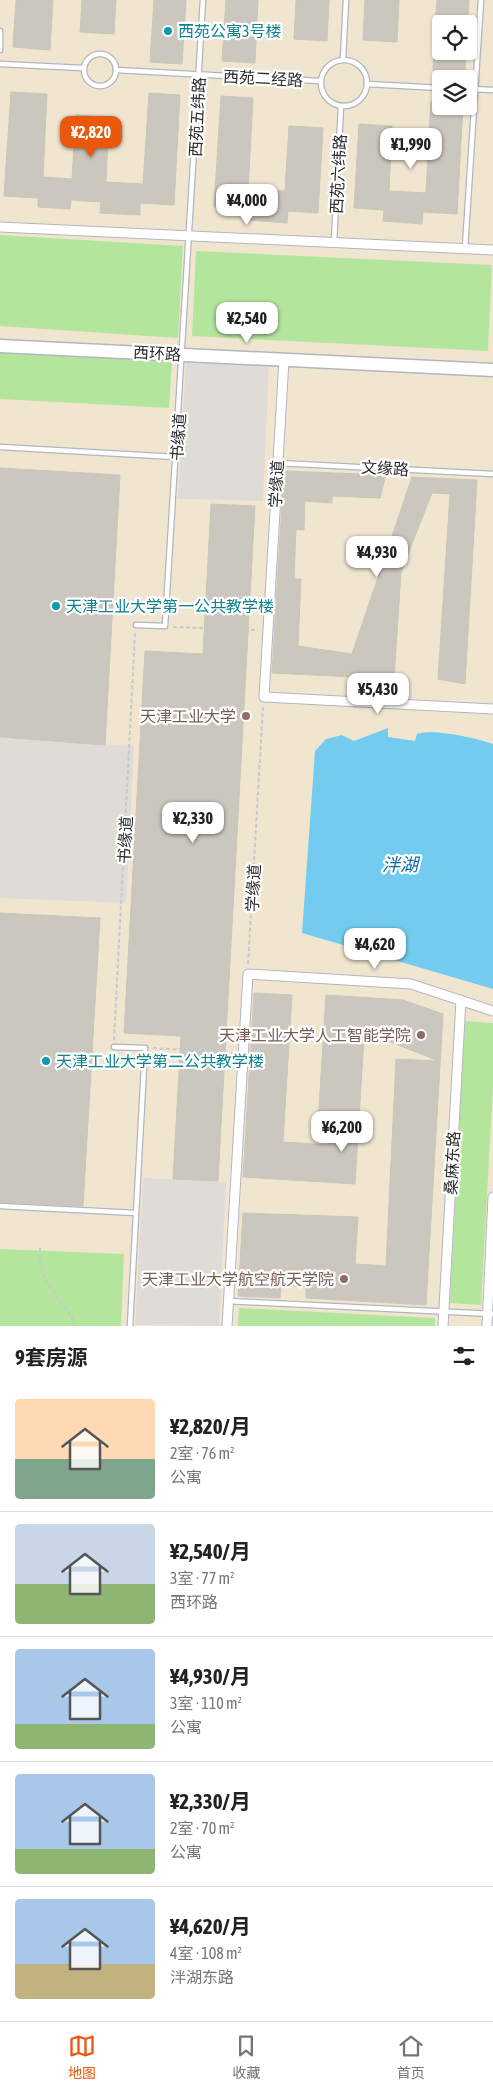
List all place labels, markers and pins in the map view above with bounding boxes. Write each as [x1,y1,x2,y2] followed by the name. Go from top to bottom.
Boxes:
[178,22,282,40] place label: 西苑公寓3号楼
[162,25,174,37] marker: 西苑公寓3号楼
[50,116,132,158] pin: ¥2,820
[370,128,452,170] pin: ¥1,990
[206,184,288,226] pin: ¥4,000
[206,302,288,344] pin: ¥2,540
[336,536,418,578] pin: ¥4,930
[66,597,274,615] place label: 天津工业大学第一公共教学楼
[50,600,62,612] marker: 天津工业大学第一公共教学楼
[337,672,419,715] pin: ¥5,430
[140,707,236,725] place label: 天津工业大学
[240,710,252,722] marker: 天津工业大学
[152,802,234,844] pin: ¥2,330
[334,928,416,970] pin: ¥4,620
[219,1026,411,1044] place label: 天津工业大学人工智能学院
[415,1029,427,1041] marker: 天津工业大学人工智能学院
[56,1052,264,1070] place label: 天津工业大学第二公共教学楼
[40,1055,52,1067] marker: 天津工业大学第二公共教学楼
[301,1110,383,1153] pin: ¥6,200
[142,1270,334,1288] place label: 天津工业大学航空航天学院
[338,1273,350,1285] marker: 天津工业大学航空航天学院

